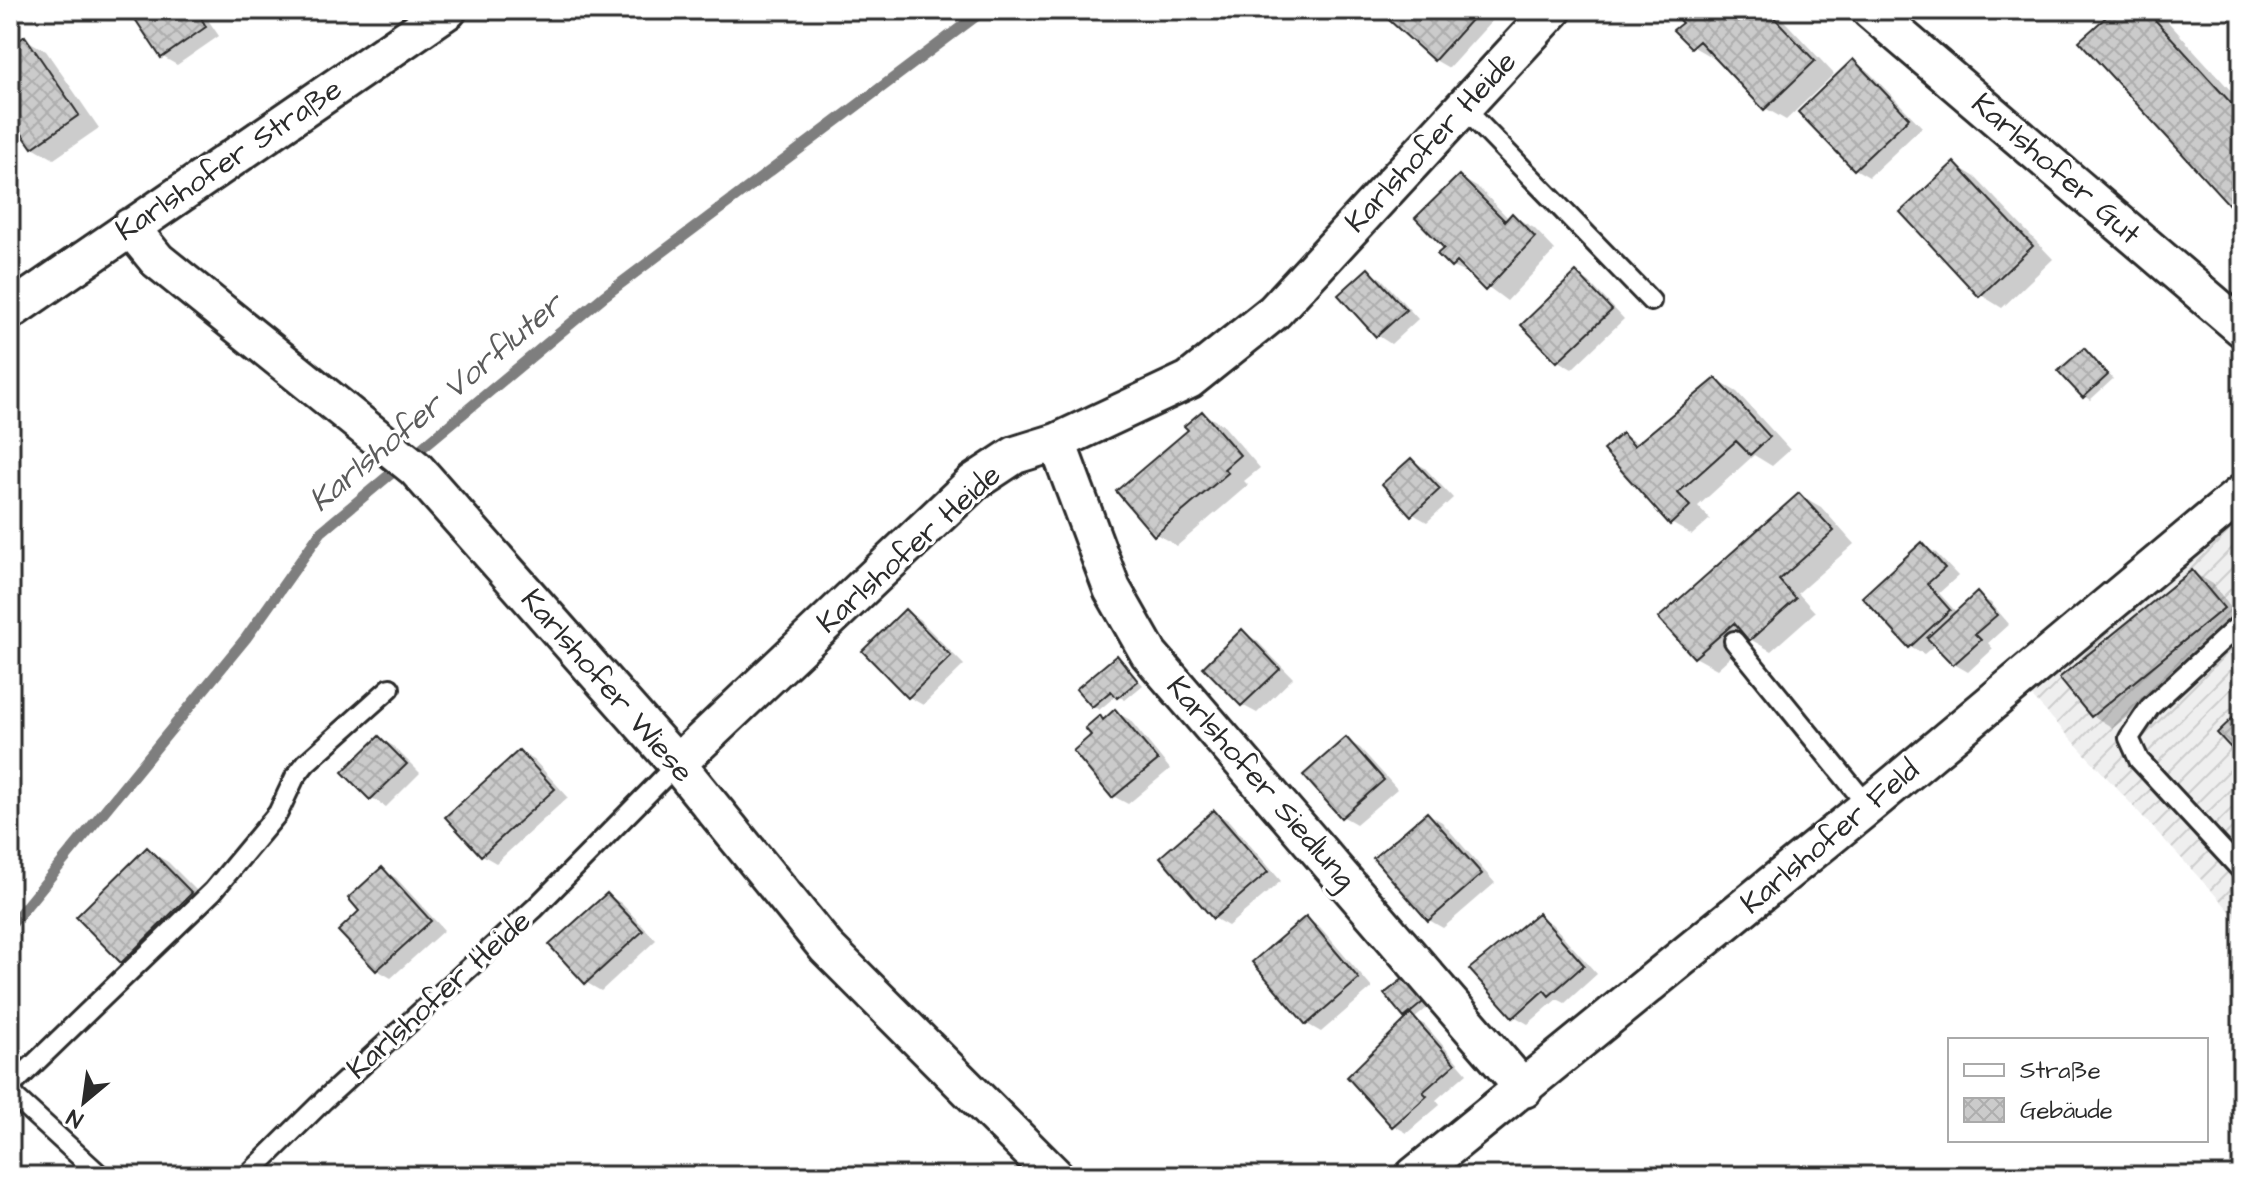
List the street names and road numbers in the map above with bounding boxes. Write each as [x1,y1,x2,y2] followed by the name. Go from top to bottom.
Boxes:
[1336,42,1526,242] street label: Karlshofer Heide
[107,69,351,251] street label: Karlshofer Straße
[1962,84,2150,254] street label: Karlshofer Gut
[808,455,1010,643] street label: Karlshofer Heide
[511,580,703,792] street label: Karlshofer Wiese
[1156,667,1365,899] street label: Karlshofer Siedlung
[1732,750,1928,924] street label: Karlshofer Feld
[338,901,540,1089] street label: Karlshofer Heide

